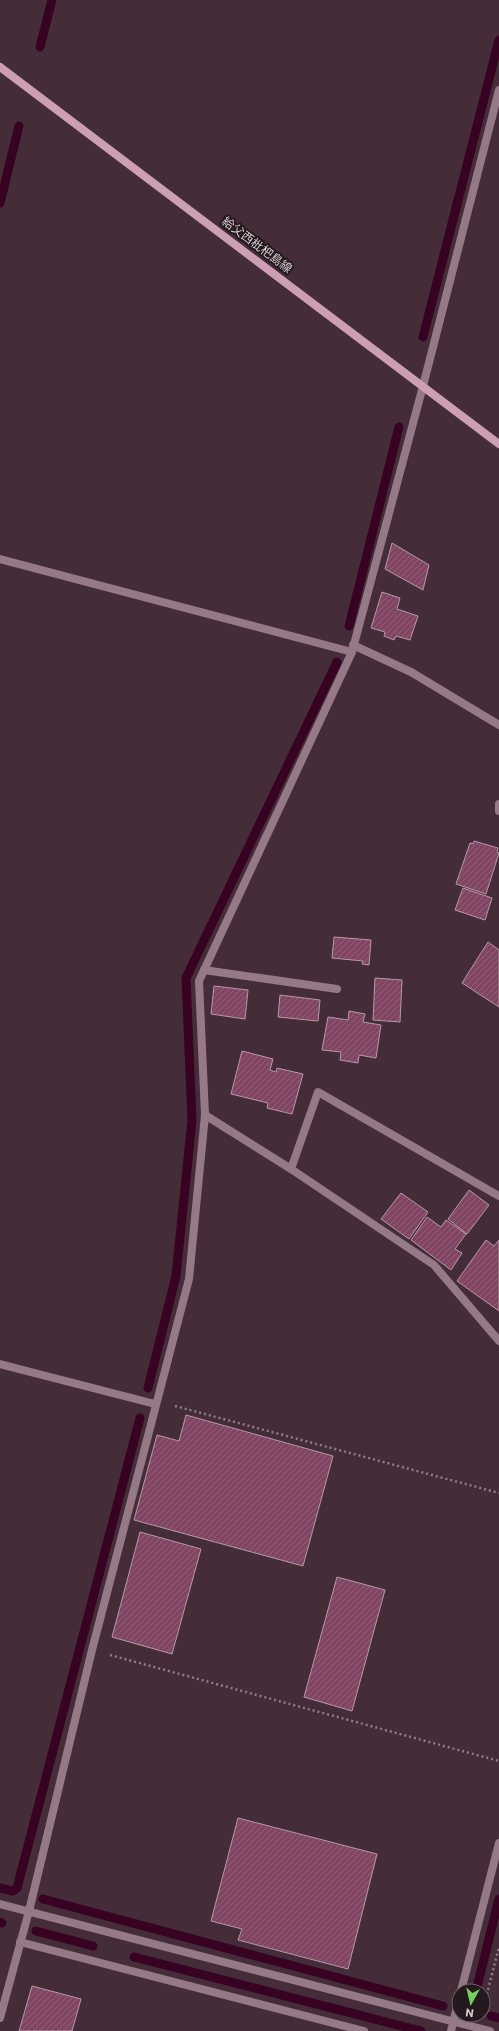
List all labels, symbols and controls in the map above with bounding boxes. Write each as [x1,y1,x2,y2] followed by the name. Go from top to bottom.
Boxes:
[220,213,295,275] street label: 給父西枇杷島線
[451,1983,491,2023] north arrow
[465,2006,475,2020] text: N

